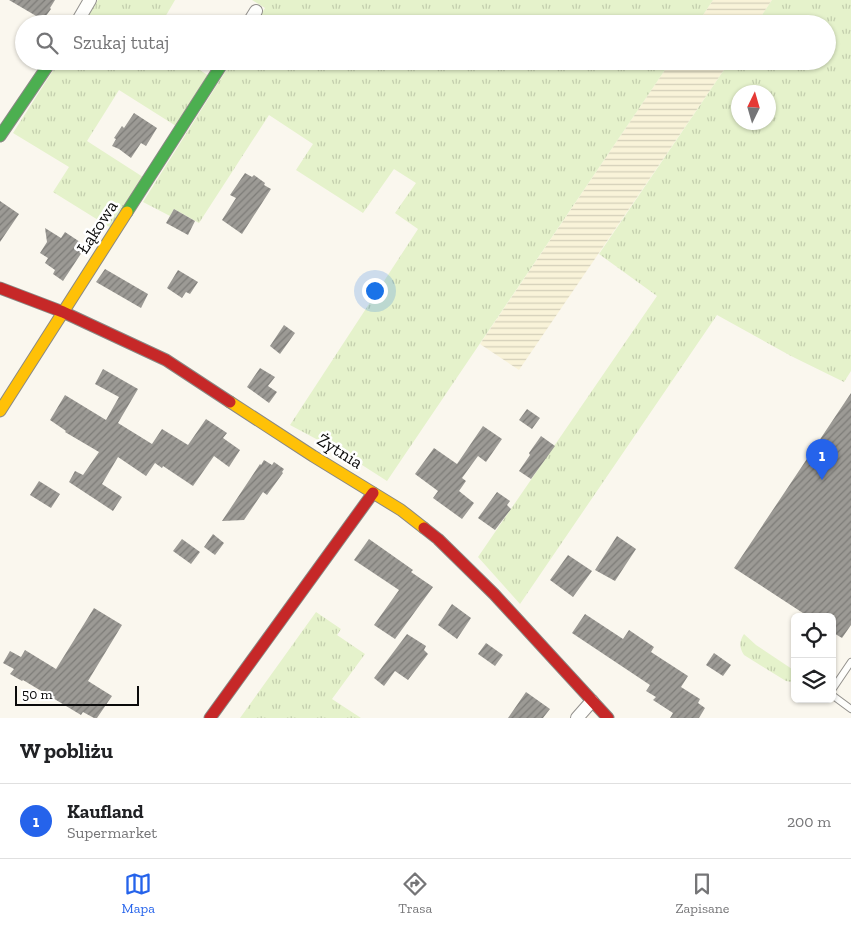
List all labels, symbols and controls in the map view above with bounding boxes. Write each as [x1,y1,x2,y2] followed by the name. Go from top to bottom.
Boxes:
[15,15,836,70] search box
[33,29,61,57] icon: search
[73,31,169,54] text: Szukaj tutaj
[731,85,776,130] north arrow
[72,196,122,258] street label: Łąkowa
[362,278,388,304] your location
[313,428,367,474] street label: Żytnia
[806,439,838,480] pin: 1
[791,613,836,703] map controls
[791,613,836,658] button: locate
[791,658,836,703] button: layers
[15,683,139,706] scale bar
[22,686,53,703] text: 50 m
[20,738,113,763] text: W pobliżu
[67,800,144,823] text: Kaufland
[33,812,39,831] text: 1
[787,812,831,831] text: 200 m
[67,823,157,842] text: Supermarket
[122,870,155,917] tab: Mapa
[398,870,432,917] tab: Trasa
[675,870,729,917] tab: Zapisane

